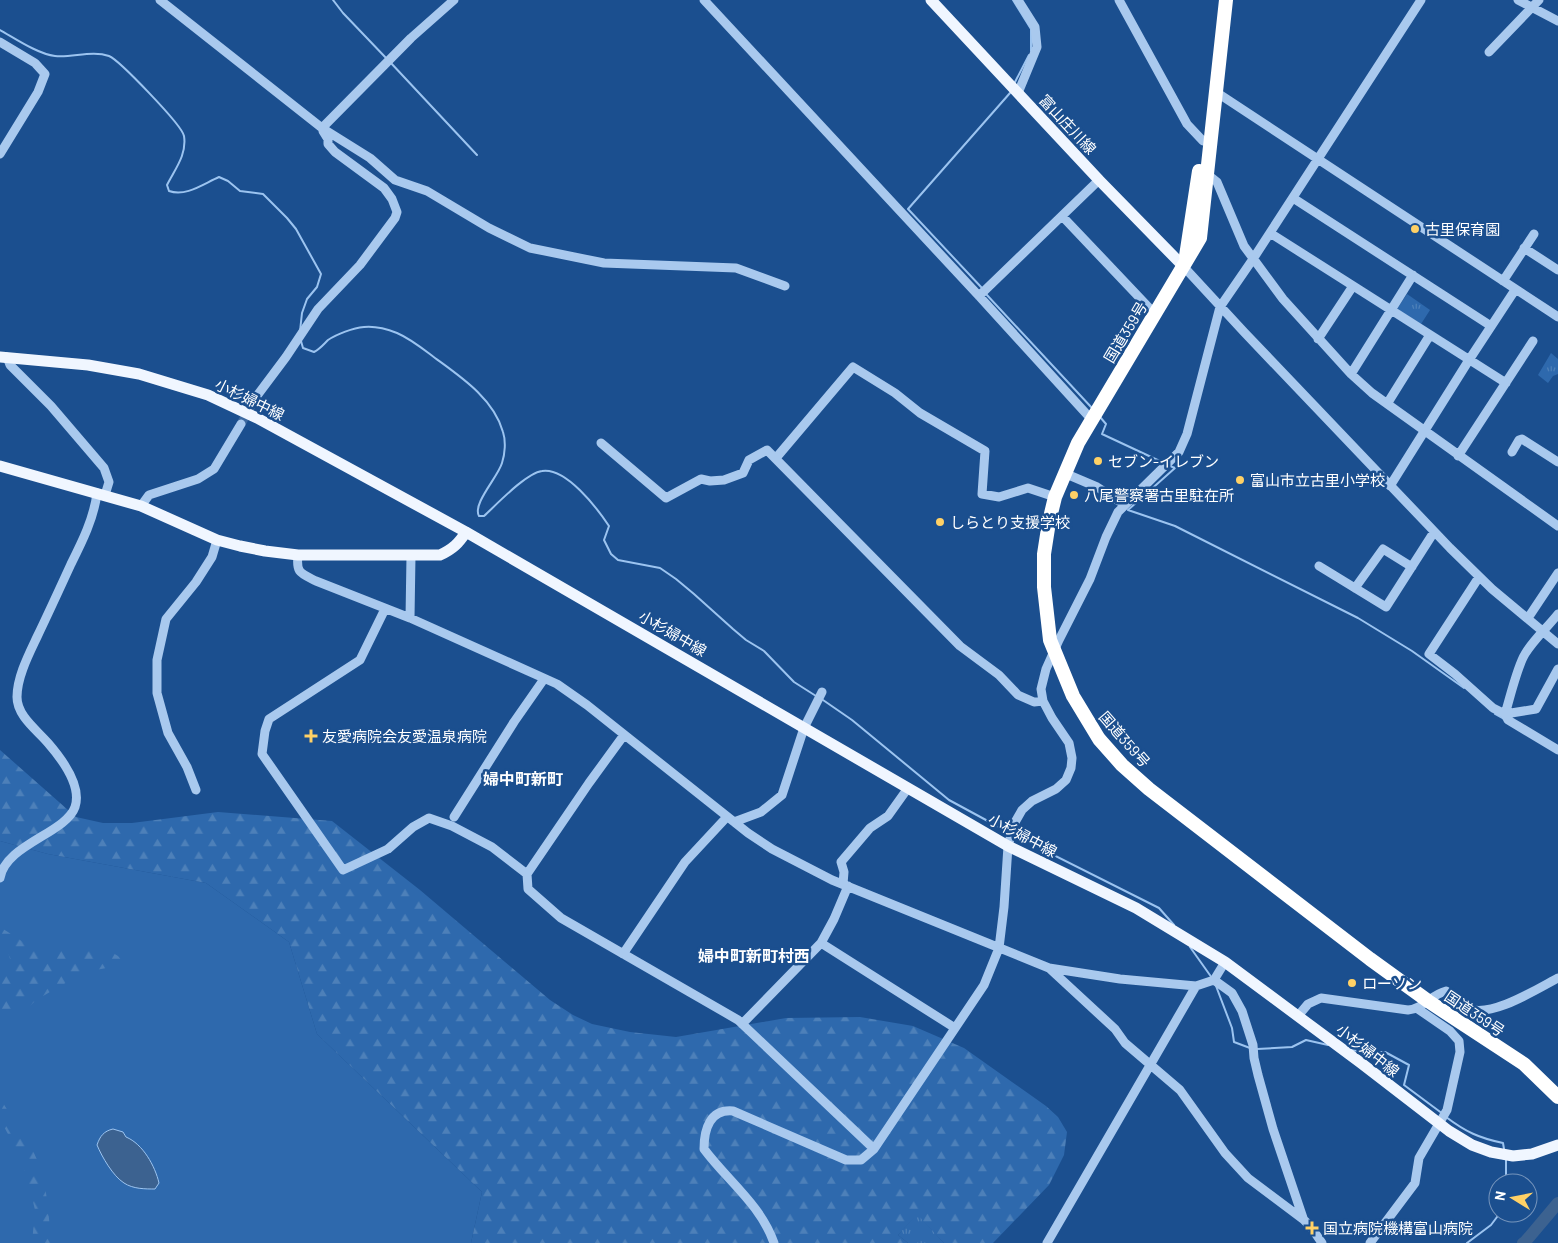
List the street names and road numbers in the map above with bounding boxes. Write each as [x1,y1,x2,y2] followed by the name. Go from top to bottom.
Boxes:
[1036,90,1100,158] street label: 富山庄川線
[1100,298,1150,366] street label: 国道359号
[212,374,288,424] street label: 小杉婦中線
[636,606,710,660] street label: 小杉婦中線
[1096,707,1154,771] street label: 国道359号
[986,809,1060,861] street label: 小杉婦中線
[1442,986,1508,1040] street label: 国道359号
[1333,1020,1403,1080] street label: 小杉婦中線

